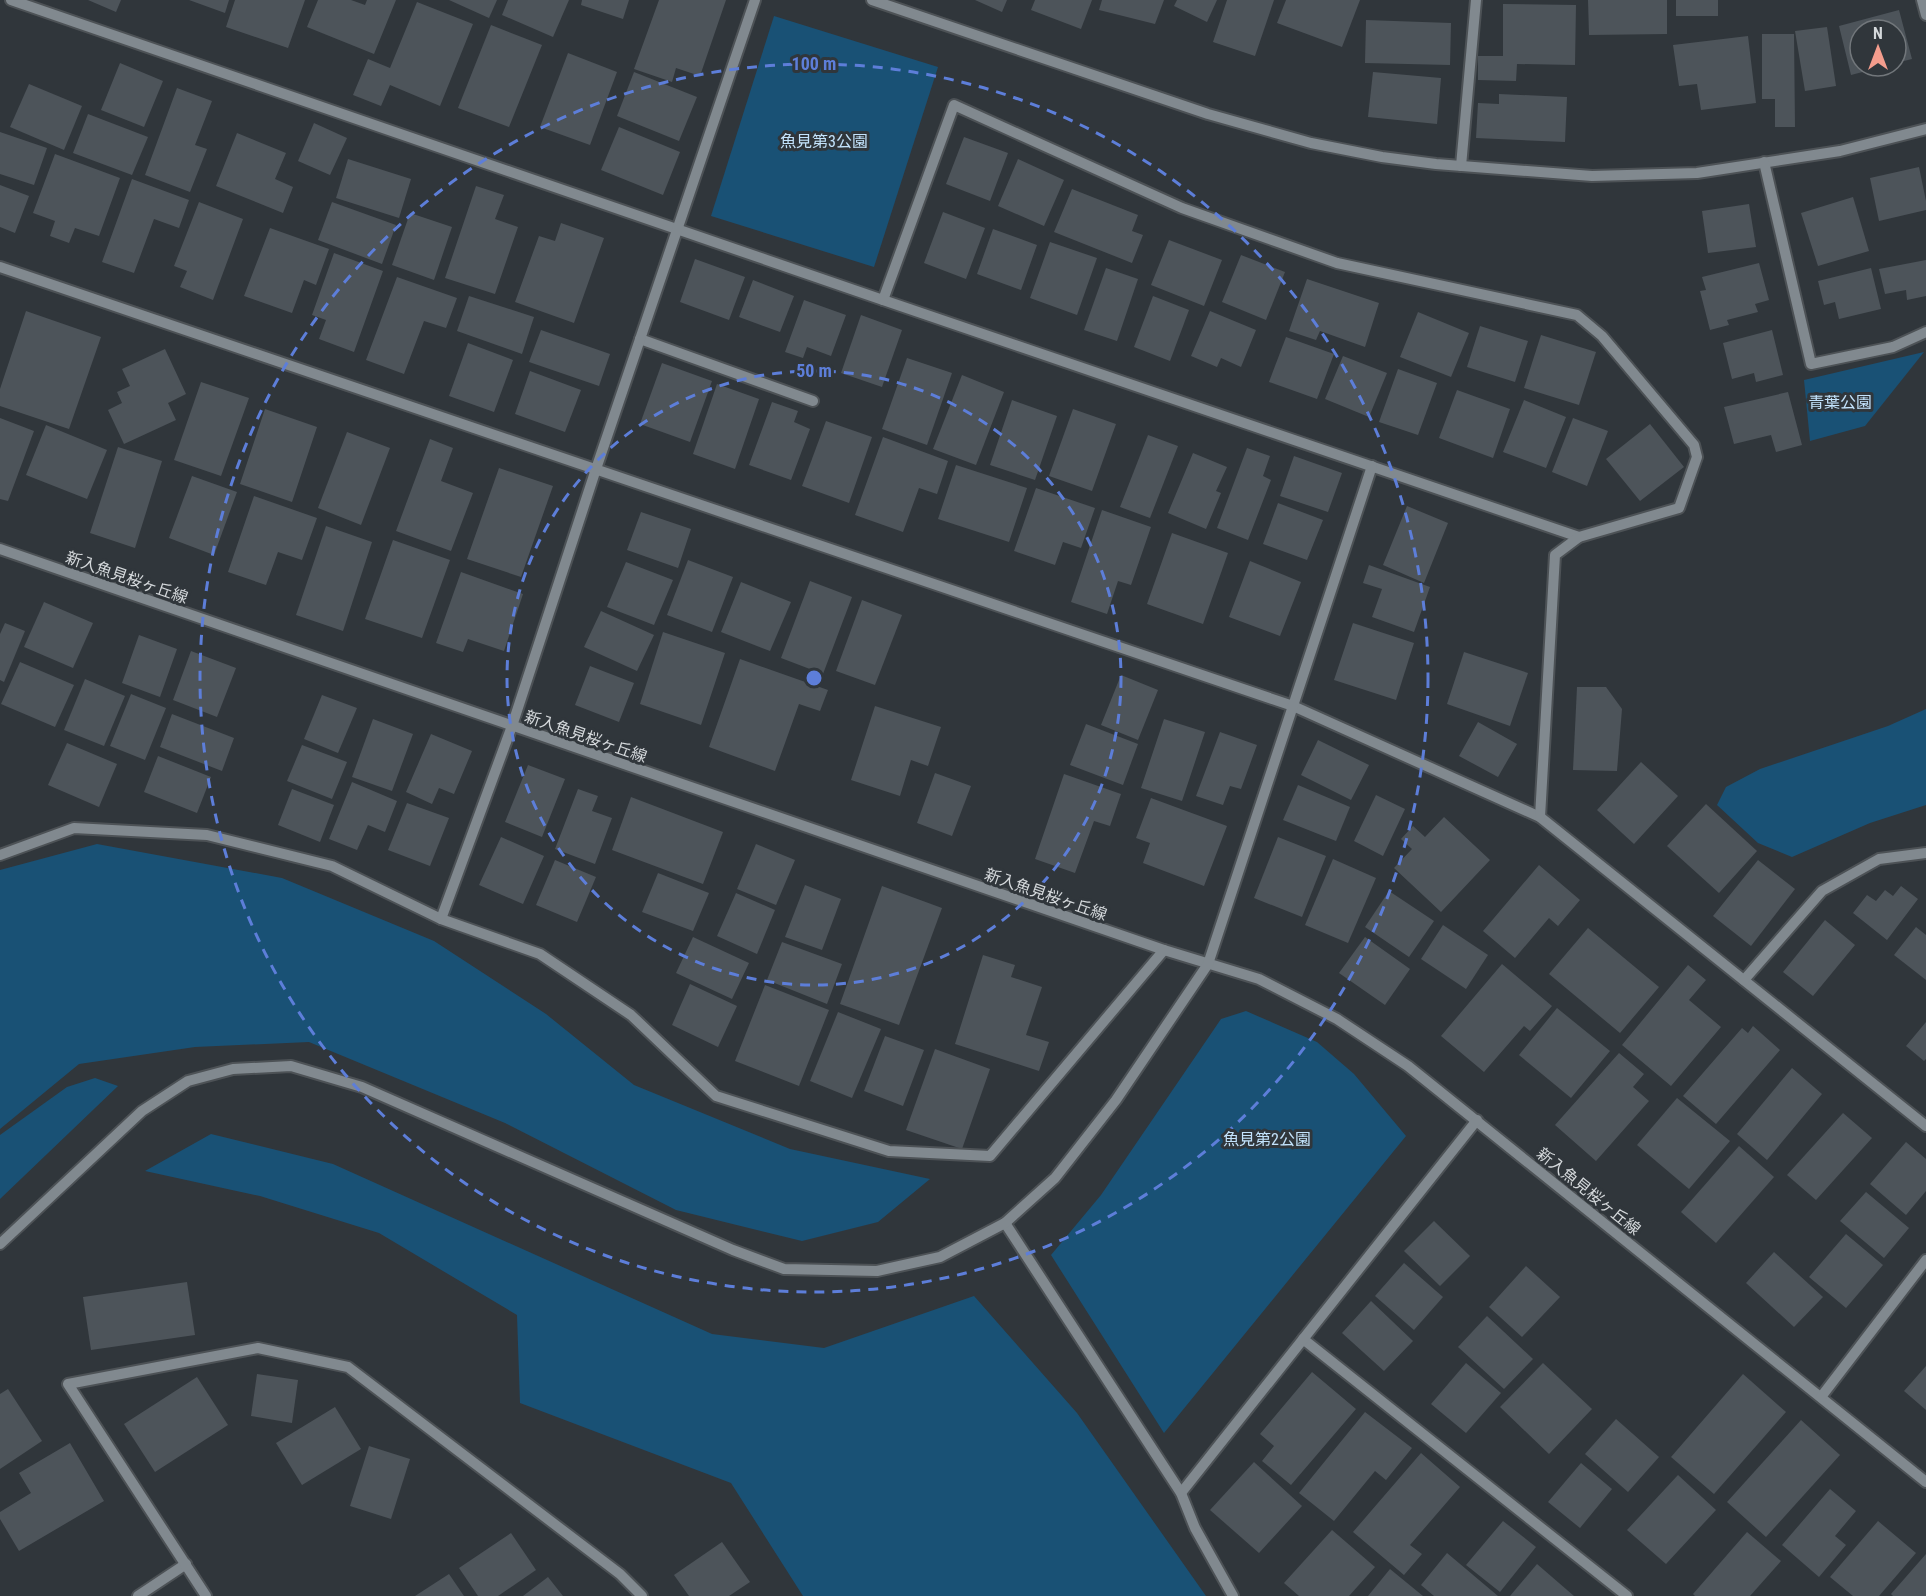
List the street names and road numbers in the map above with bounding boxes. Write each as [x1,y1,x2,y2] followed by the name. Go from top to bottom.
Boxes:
[63,548,190,607] street label: 新入魚見桜ヶ丘線
[522,707,649,766] street label: 新入魚見桜ヶ丘線
[982,865,1109,924] street label: 新入魚見桜ヶ丘線
[1533,1144,1644,1239] street label: 新入魚見桜ヶ丘線

